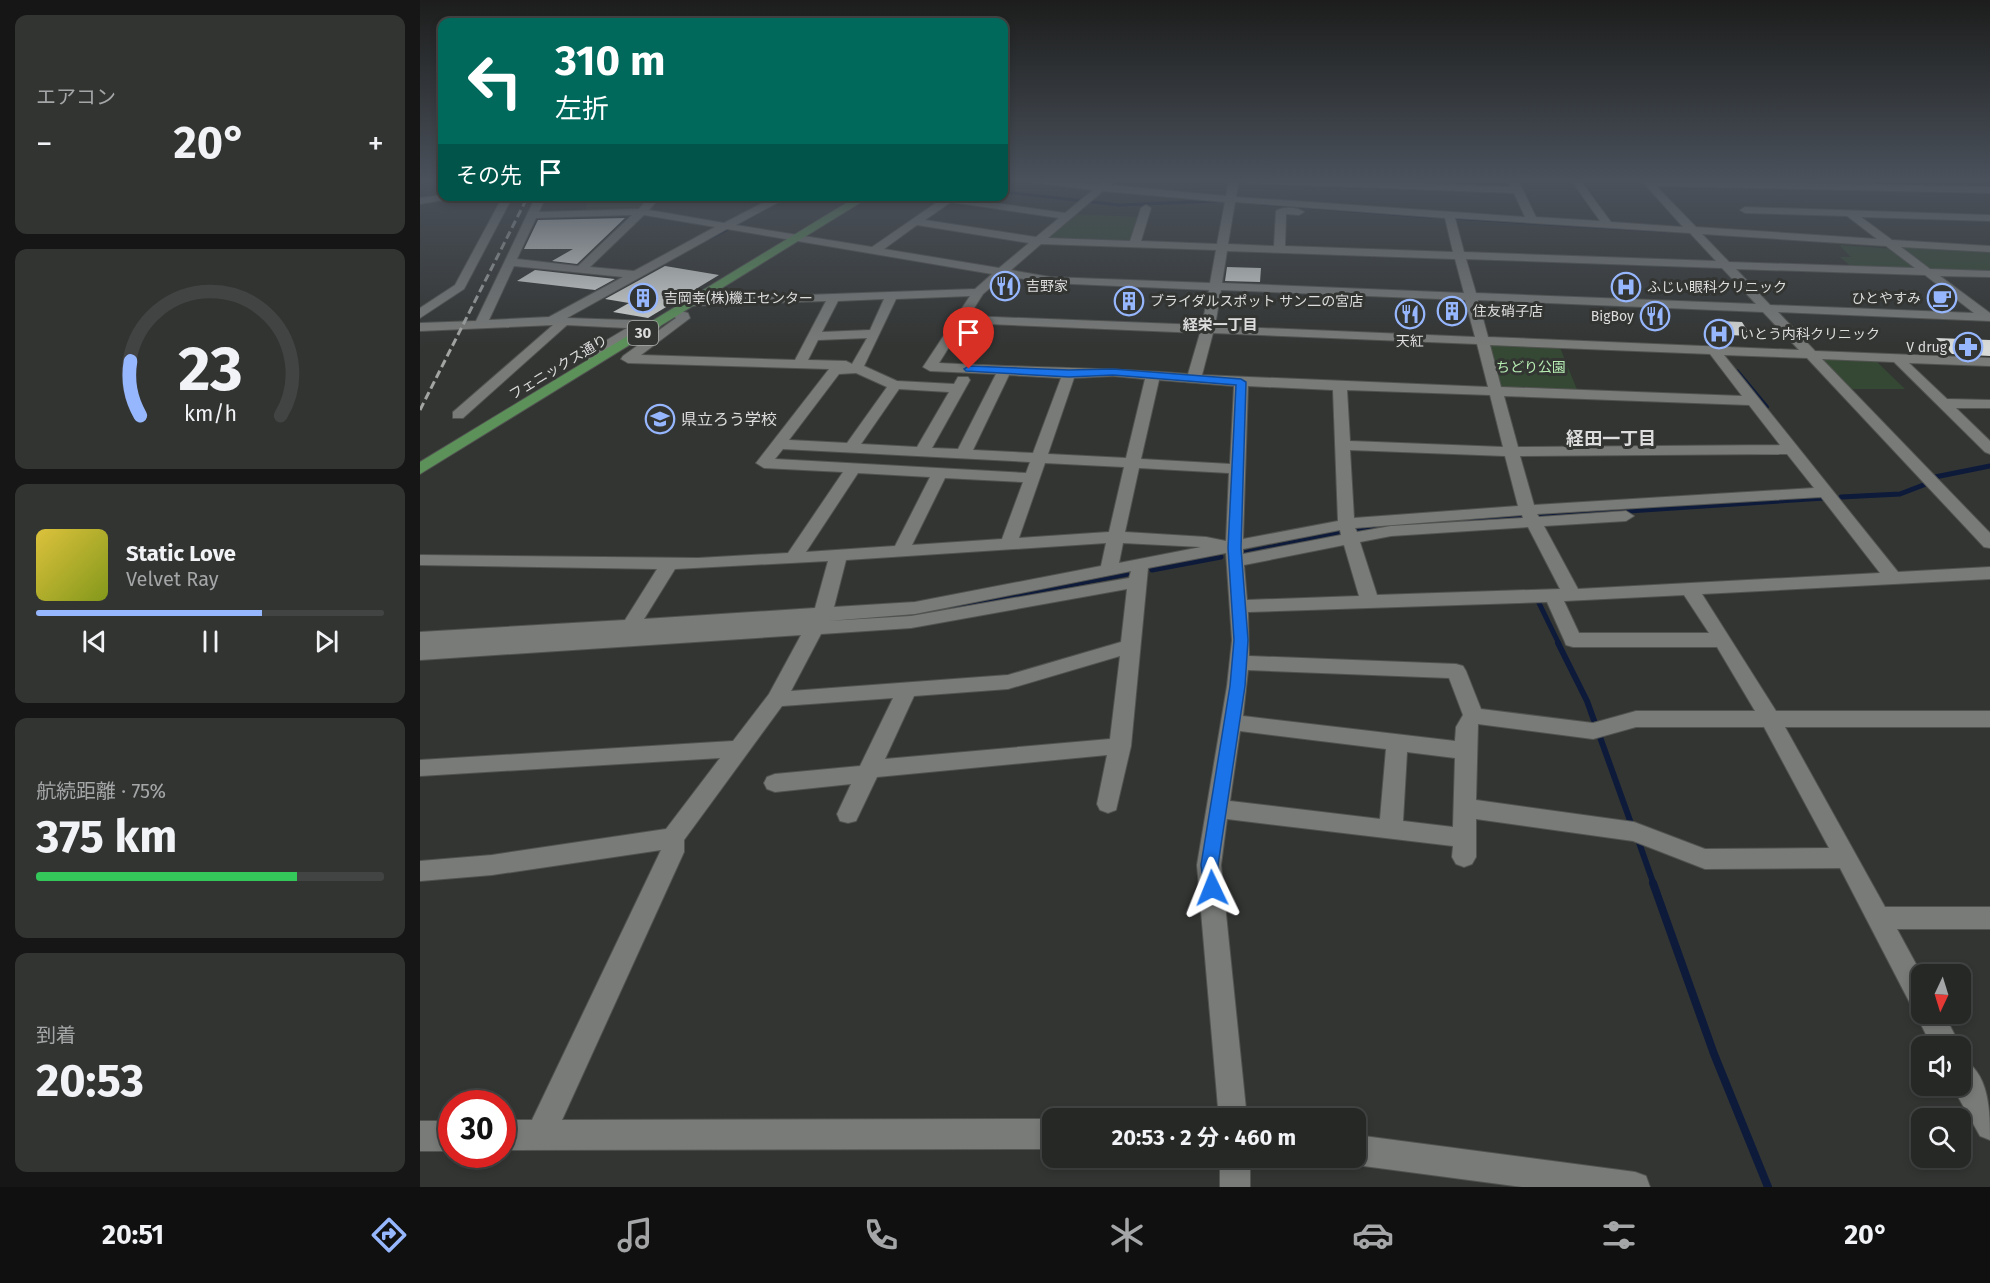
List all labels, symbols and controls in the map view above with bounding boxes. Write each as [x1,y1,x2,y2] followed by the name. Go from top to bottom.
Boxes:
[555,36,665,86] text: 310 m
[456,42,534,120] icon: left
[36,85,116,109] text: エアコン
[555,93,609,125] text: 左折
[173,116,247,170] text: 20°
[36,124,53,164] text: −
[368,124,384,164] text: +
[534,156,567,189] icon: arrive
[456,162,522,189] text: その先
[989,270,1021,302] restaurant icon: 吉野家
[1610,271,1642,303] hospital icon: ふじい眼科クリニック
[1026,278,1068,295] place label: 吉野家
[1647,279,1787,296] place label: ふじい眼科クリニック
[627,282,659,314] building icon: 吉岡幸(株)機工センター
[1926,282,1958,314] cafe icon: ひとやすみ
[1113,285,1145,317] building icon: ブライダルスポット サン二の宮店
[664,290,813,307] place label: 吉岡幸(株)機工センター
[1851,290,1921,307] place label: ひとやすみ
[1150,293,1363,310] place label: ブライダルスポット サン二の宮店
[1436,295,1468,327] building icon: 住友硝子店
[1394,298,1426,330] restaurant icon: 天紅
[1639,300,1671,332] restaurant icon: BigBoy
[1473,303,1543,320] place label: 住友硝子店
[943,307,994,369] pin
[1591,308,1634,325] place label: BigBoy
[952,316,985,349] icon: arrive
[1182,316,1258,334] district label: 経栄一丁目
[1703,318,1735,350] hospital icon: いとう内科クリニック
[628,321,658,345] road number: 30
[1740,326,1880,343] place label: いとう内科クリニック
[506,331,610,403] street label: フェニックス通り
[1952,331,1984,363] pharmacy icon: V drug
[178,332,242,407] text: 23
[1396,333,1424,350] place label: 天紅
[1906,339,1948,356] place label: V drug
[1496,359,1566,376] park label: ちどり公園
[183,402,237,428] text: km/h
[644,403,676,435] school or university icon: 県立ろう学校
[681,410,777,429] place label: 県立ろう学校
[1566,428,1656,450] district label: 経田一丁目
[126,540,236,567] text: Static Love
[126,567,219,591] text: Velvet Ray
[78,625,111,658] icon: previous
[194,625,227,658] icon: pause
[310,625,343,658] icon: next
[36,779,166,803] text: 航続距離 · 75%
[36,810,177,864] text: 375 km
[1180,856,1244,920] position arrow
[1911,964,1971,1024] north arrow
[1911,964,1971,1168] map controls
[36,1023,76,1047] text: 到着
[1911,1036,1971,1096] button: sound
[36,1054,144,1108] text: 20:53
[438,1090,516,1168] speed limit sign: 30
[1911,1108,1971,1168] button: search
[1112,1124,1296,1151] text: 20:53 · 2 分 · 460 m
[368,1214,410,1256] icon: directions
[614,1214,656,1256] icon: music
[860,1214,902,1256] icon: phone
[1106,1214,1148,1256] icon: climate
[1352,1214,1394,1256] icon: car
[1598,1214,1640,1256] icon: filters
[102,1219,164,1251] text: 20:51
[1844,1219,1888,1251] text: 20°

